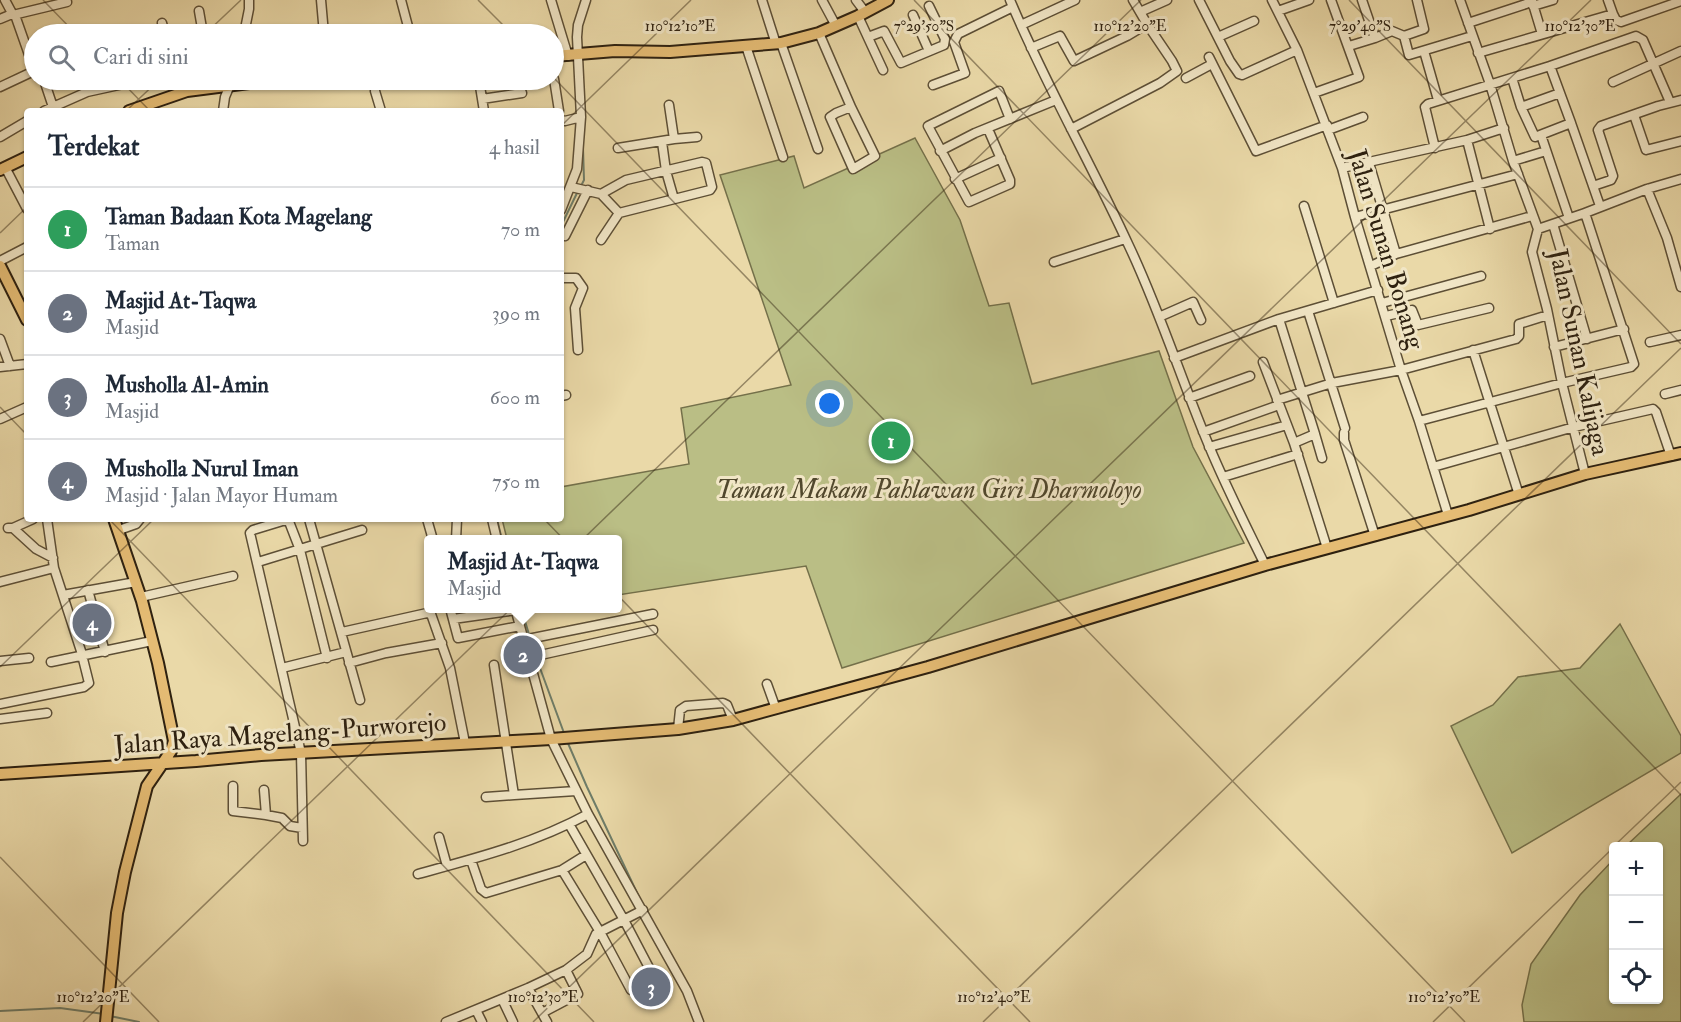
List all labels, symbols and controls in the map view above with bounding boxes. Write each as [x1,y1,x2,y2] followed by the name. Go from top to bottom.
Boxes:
[645,17,716,36] text: 110°12'10"E
[894,17,954,36] text: 7°29'50"S
[1093,17,1167,36] text: 110°12'20"E
[1329,17,1391,36] text: 7°29'40"S
[1544,17,1616,36] text: 110°12'30"E
[24,24,564,90] search box
[45,41,78,74] icon: search
[93,43,189,71] text: Cari di sini
[48,131,139,163] text: Terdekat
[489,135,540,160] text: 4 hasil
[1340,144,1432,354] street label: Jalan Sunan Bonang
[105,203,372,231] text: Taman Badaan Kota Magelang
[64,217,71,242] text: 1
[501,217,540,242] text: 70 m
[105,231,160,256] text: Taman
[1541,245,1617,459] street label: Jalan Sunan Kalijaga
[105,287,256,315] text: Masjid At-Taqwa
[62,301,73,326] text: 2
[492,301,540,326] text: 390 m
[105,315,159,340] text: Masjid
[105,371,269,399] text: Musholla Al-Amin
[64,385,71,410] text: 3
[490,385,540,410] text: 600 m
[815,389,844,418] your location
[105,399,159,424] text: Masjid
[872,418,910,464] pin: 1
[105,455,299,483] text: Musholla Nurul Iman
[62,469,73,494] text: 4
[492,469,540,494] text: 750 m
[716,474,1142,506] park label: Taman Makam Pahlawan Giri Dharmoloyo
[105,483,338,508] text: Masjid · Jalan Mayor Humam
[424,535,622,613] popup
[447,548,599,576] text: Masjid At-Taqwa
[447,576,501,601] text: Masjid
[72,600,112,646] pin: 4
[504,632,542,678] pin: 2
[112,706,447,762] street label: Jalan Raya Magelang-Purworejo
[1609,842,1663,1004] map controls
[1609,842,1663,896] button: +
[1609,896,1663,950] button: −
[1609,950,1663,1004] button: locate
[632,964,670,1010] pin: 3
[56,988,130,1007] text: 110°12'20"E
[507,988,579,1007] text: 110°12'30"E
[957,988,1031,1007] text: 110°12'40"E
[1408,988,1480,1007] text: 110°12'50"E

